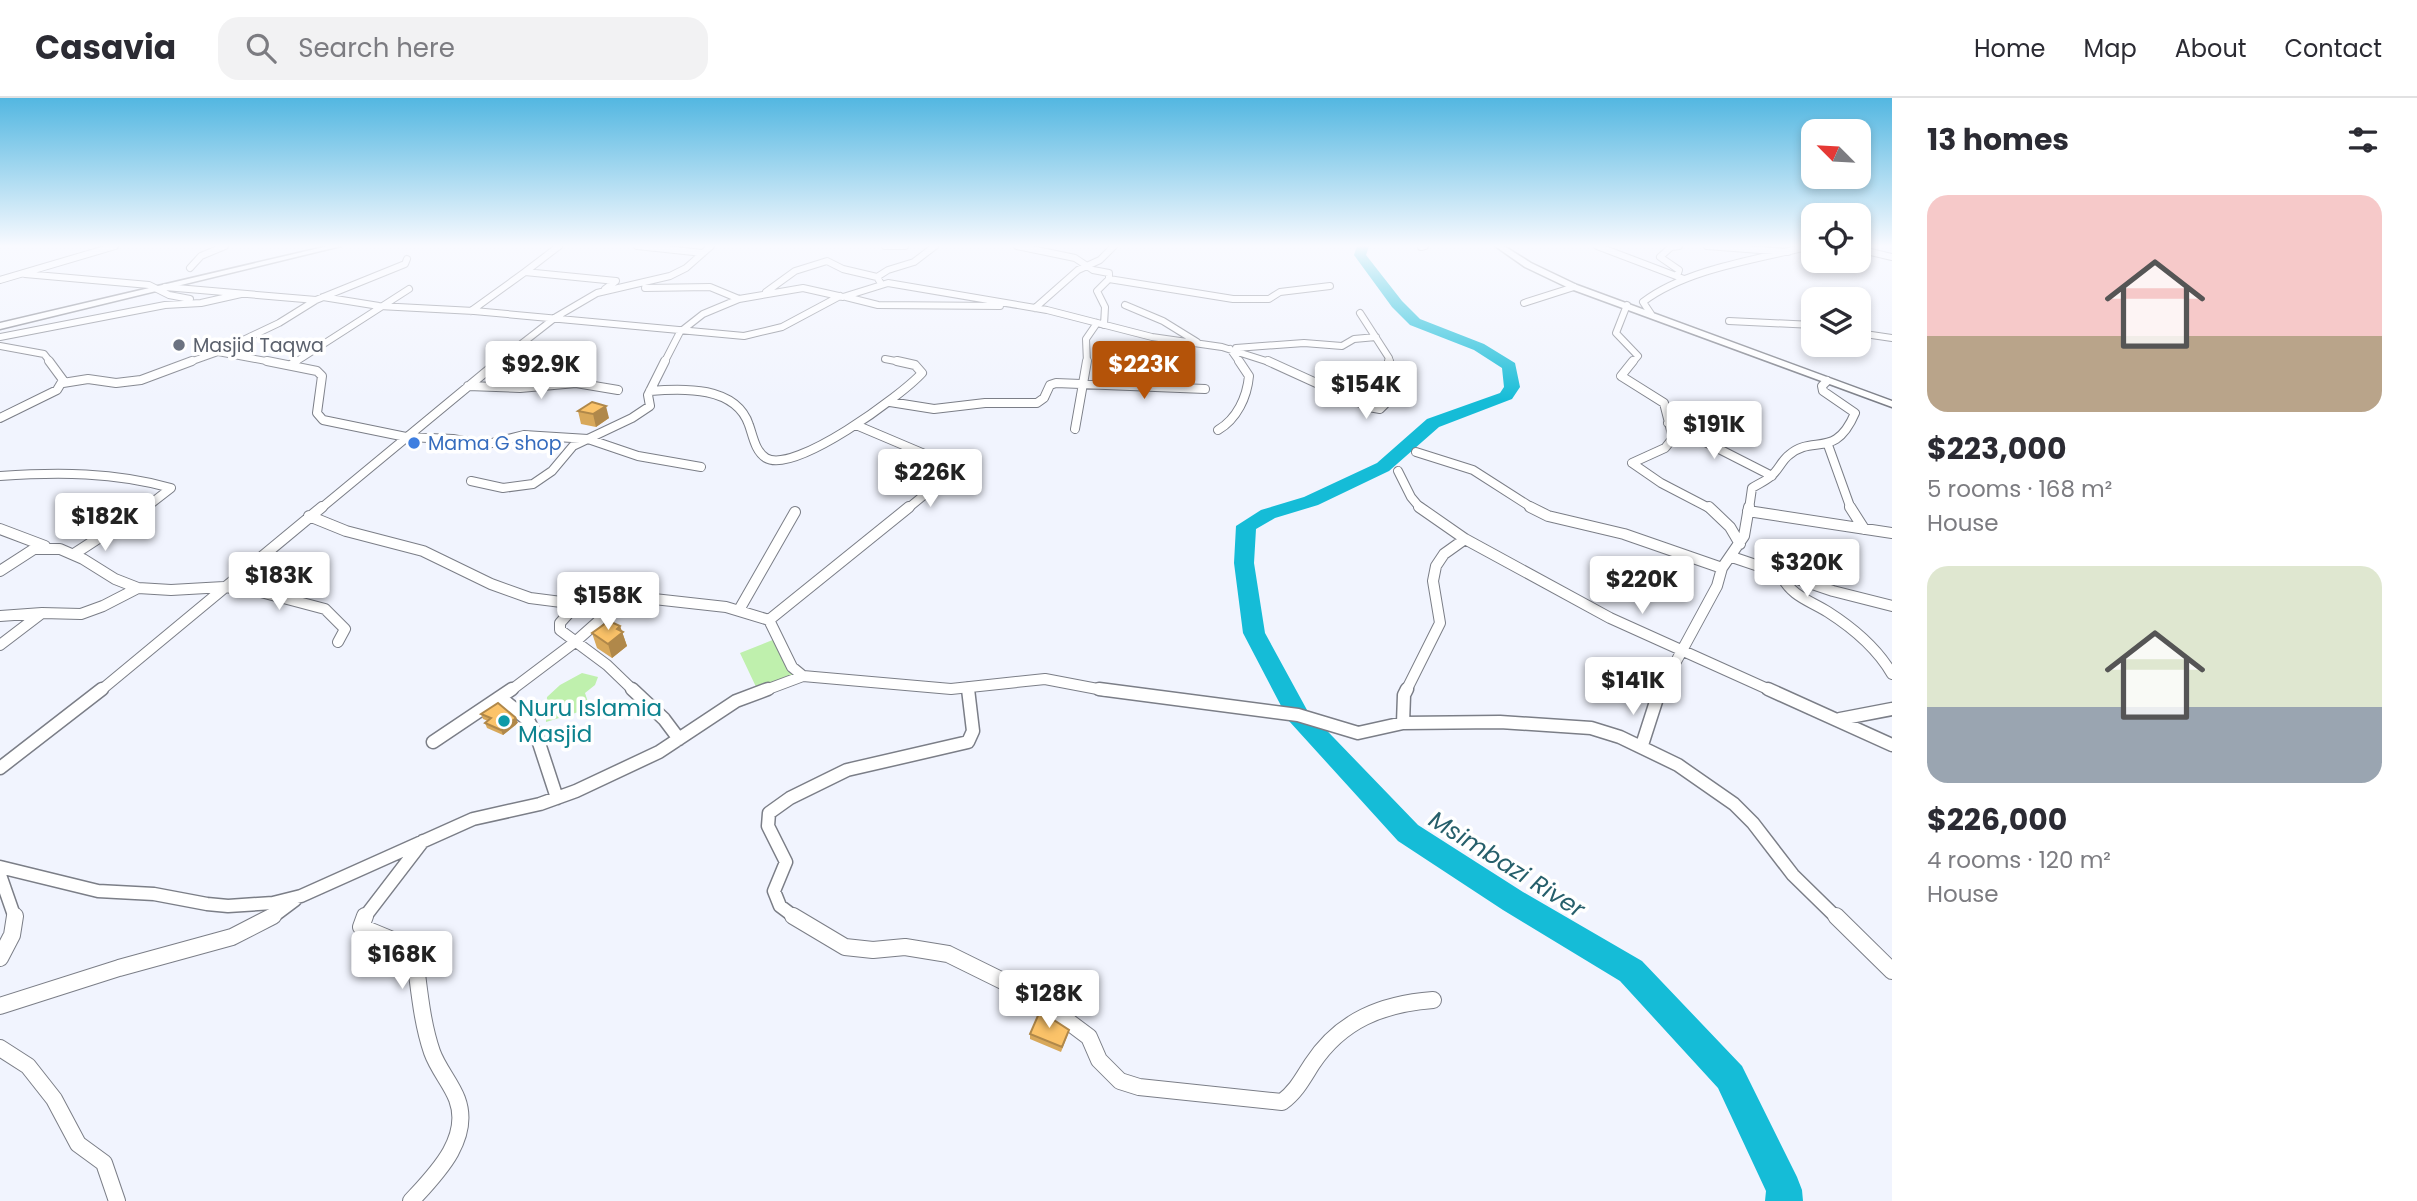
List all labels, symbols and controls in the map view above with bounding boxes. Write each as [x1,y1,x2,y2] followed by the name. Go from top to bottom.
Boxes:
[218,17,708,80] search box
[35,24,176,71] text: Casavia
[242,29,280,67] icon: search
[298,30,455,66] text: Search here
[1974,32,2046,65] text: Home
[2084,32,2137,65] text: Map
[2175,32,2246,65] text: About
[2284,32,2382,65] text: Contact
[1927,118,2069,161] text: 13 homes
[1801,119,1871,189] north arrow
[1801,119,1871,357] map controls
[2344,121,2382,159] icon: filters
[1801,203,1871,273] button: locate
[2092,241,2218,367] icon: home
[1801,287,1871,357] button: layers
[193,332,324,359] place label: Masjid Taqwa
[171,337,187,353] marker: Masjid Taqwa
[484,342,598,401] pin: $92.9K
[1095,342,1193,401] pin: $223K
[501,348,581,380] text: $92.9K
[1108,348,1180,380] text: $223K
[1317,362,1415,421] pin: $154K
[1331,368,1401,400] text: $154K
[1665,402,1763,461] pin: $191K
[1683,408,1745,440] text: $191K
[1927,427,2066,470] text: $223,000
[428,430,562,457] place label: Mama G shop
[406,435,422,451] marker: Mama G shop
[881,450,979,509] pin: $226K
[894,456,966,488] text: $226K
[1927,473,2112,505] text: 5 rooms · 168 m²
[56,494,154,553] pin: $182K
[71,500,139,532] text: $182K
[1927,507,1999,539] text: House
[1758,540,1856,599] pin: $320K
[1770,546,1844,578] text: $320K
[230,552,328,612] pin: $183K
[1593,556,1691,616] pin: $220K
[245,559,313,591] text: $183K
[1606,563,1678,595] text: $220K
[559,573,657,632] pin: $158K
[573,579,643,611] text: $158K
[2092,612,2218,738] icon: home
[1584,658,1682,717] pin: $141K
[1601,664,1665,696] text: $141K
[518,692,662,750] place label: Nuru Islamia Masjid
[496,713,512,729] marker: Nuru Islamia Masjid
[1927,798,2067,841] text: $226,000
[1423,803,1592,926] water label: Msimbazi River
[1927,844,2111,876] text: 4 rooms · 120 m²
[1927,878,1999,910] text: House
[353,932,451,991] pin: $168K
[367,938,437,970] text: $168K
[1000,970,1098,1030] pin: $128K
[1015,977,1083,1009] text: $128K

